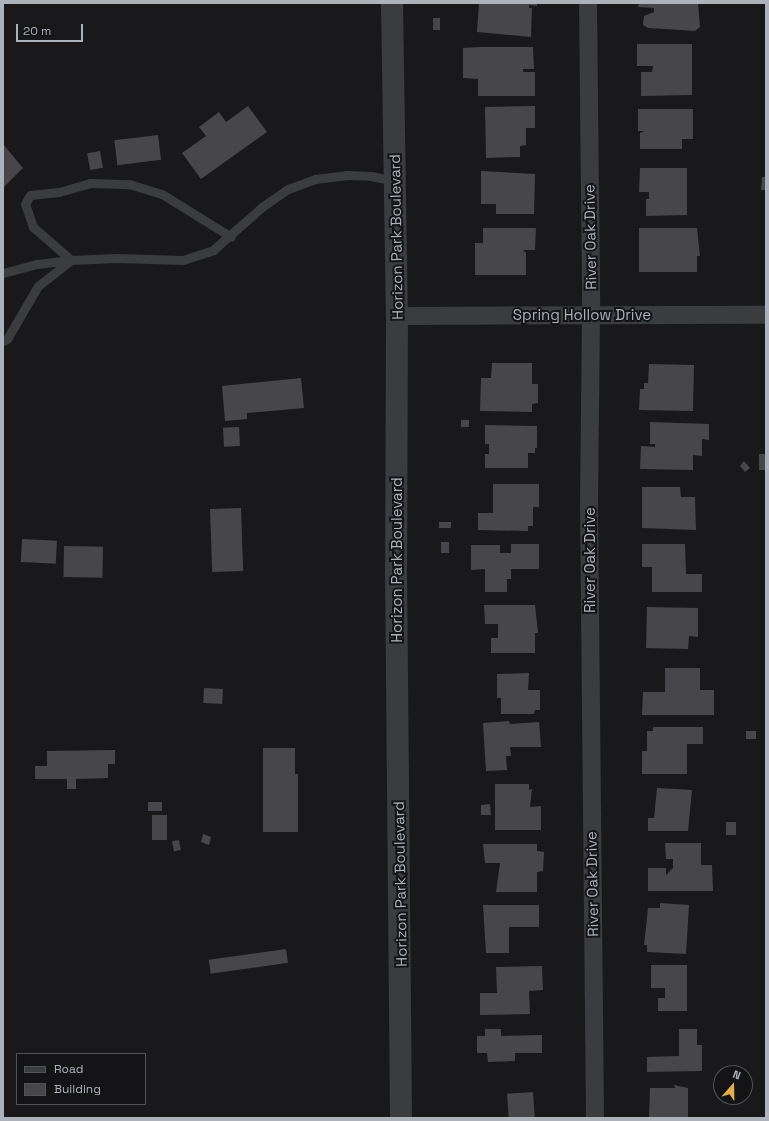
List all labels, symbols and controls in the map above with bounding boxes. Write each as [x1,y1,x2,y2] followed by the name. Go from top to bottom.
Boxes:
[18,16,85,42] scale bar
[23,23,51,39] text: 20 m
[386,154,406,320] street label: Horizon Park Boulevard
[580,184,600,290] street label: River Oak Drive
[513,306,651,324] street label: Spring Hollow Drive
[388,477,406,643] street label: Horizon Park Boulevard
[581,507,599,613] street label: River Oak Drive
[390,801,410,967] street label: Horizon Park Boulevard
[582,831,602,937] street label: River Oak Drive
[16,1053,146,1105] legend
[54,1061,83,1077] text: Road
[713,1065,753,1105] north arrow
[731,1067,743,1083] text: N
[54,1081,101,1097] text: Building

